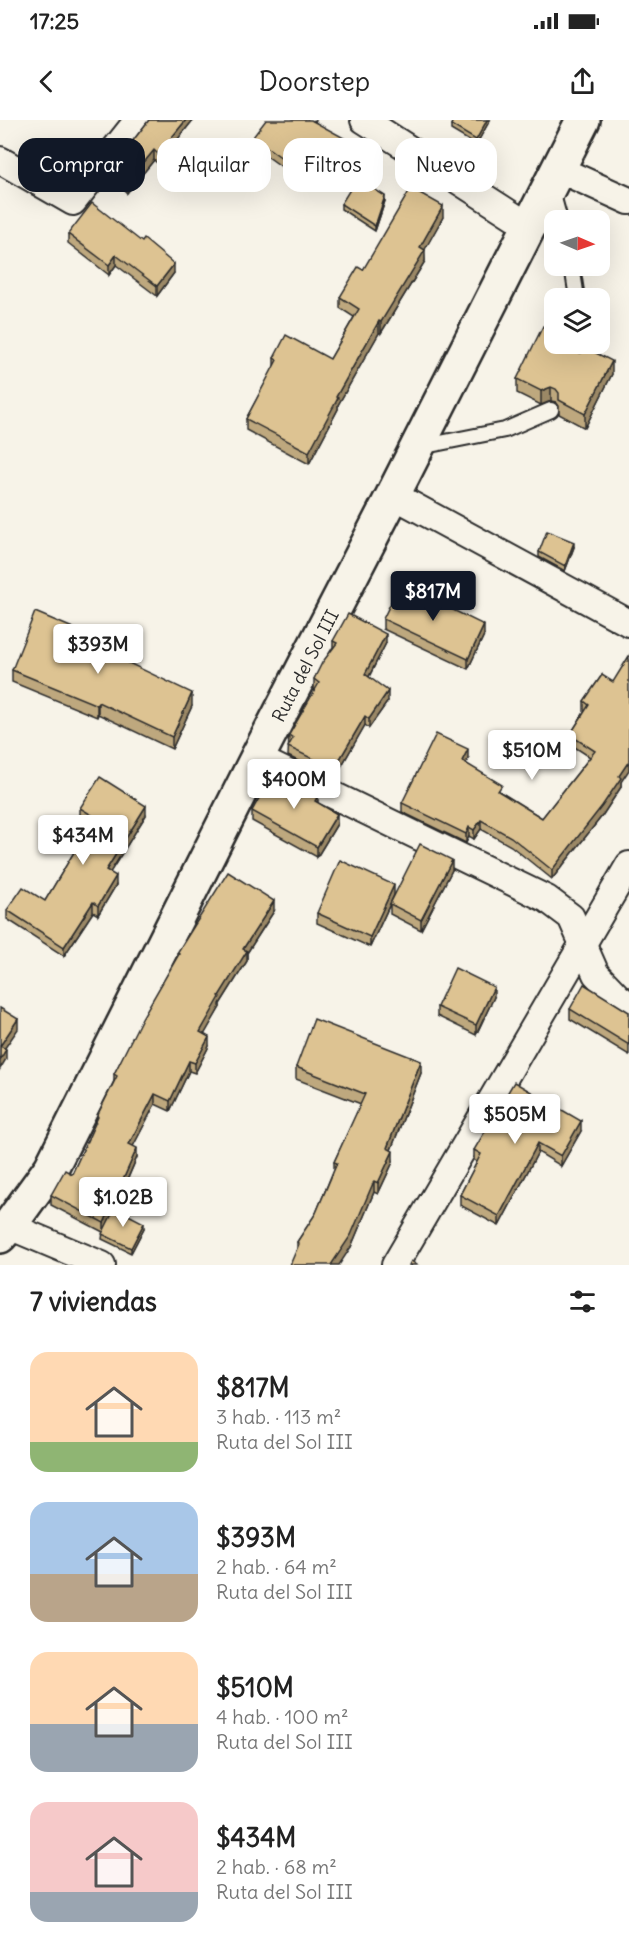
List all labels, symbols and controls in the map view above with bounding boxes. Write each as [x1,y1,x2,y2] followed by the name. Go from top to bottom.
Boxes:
[30,7,79,35] text: 17:25
[259,64,370,98] text: Doorstep
[30,65,63,98] icon: back
[566,65,599,98] icon: share
[18,138,145,192] chip: Comprar
[157,138,271,192] chip: Alquilar
[283,138,383,192] chip: Filtros
[395,138,497,192] chip: Nuevo
[544,210,610,276] north arrow
[544,210,610,354] map controls
[544,288,610,354] button: layers
[391,571,475,622] pin: $817M
[405,578,461,603] text: $817M
[266,605,343,726] street label: Ruta del Sol III
[56,624,140,675] pin: $393M
[67,631,129,656] text: $393M
[490,730,574,781] pin: $510M
[502,737,562,762] text: $510M
[252,759,336,810] pin: $400M
[261,766,327,791] text: $400M
[41,815,125,866] pin: $434M
[52,822,114,847] text: $434M
[473,1094,557,1145] pin: $505M
[483,1101,547,1126] text: $505M
[74,1177,172,1228] pin: $1.02B
[93,1184,153,1209] text: $1.02B
[30,1285,157,1318] text: 7 viviendas
[566,1285,599,1318] icon: filters
[216,1371,290,1404] text: $817M
[78,1376,150,1448] icon: home
[216,1404,341,1429] text: 3 hab. · 113 m²
[216,1429,353,1454] text: Ruta del Sol III
[216,1521,296,1554] text: $393M
[78,1526,150,1598] icon: home
[216,1554,337,1579] text: 2 hab. · 64 m²
[216,1579,353,1604] text: Ruta del Sol III
[216,1671,294,1704] text: $510M
[78,1676,150,1748] icon: home
[216,1704,348,1729] text: 4 hab. · 100 m²
[216,1729,353,1754] text: Ruta del Sol III
[216,1821,296,1854] text: $434M
[78,1826,150,1898] icon: home
[216,1854,337,1879] text: 2 hab. · 68 m²
[216,1879,353,1904] text: Ruta del Sol III

